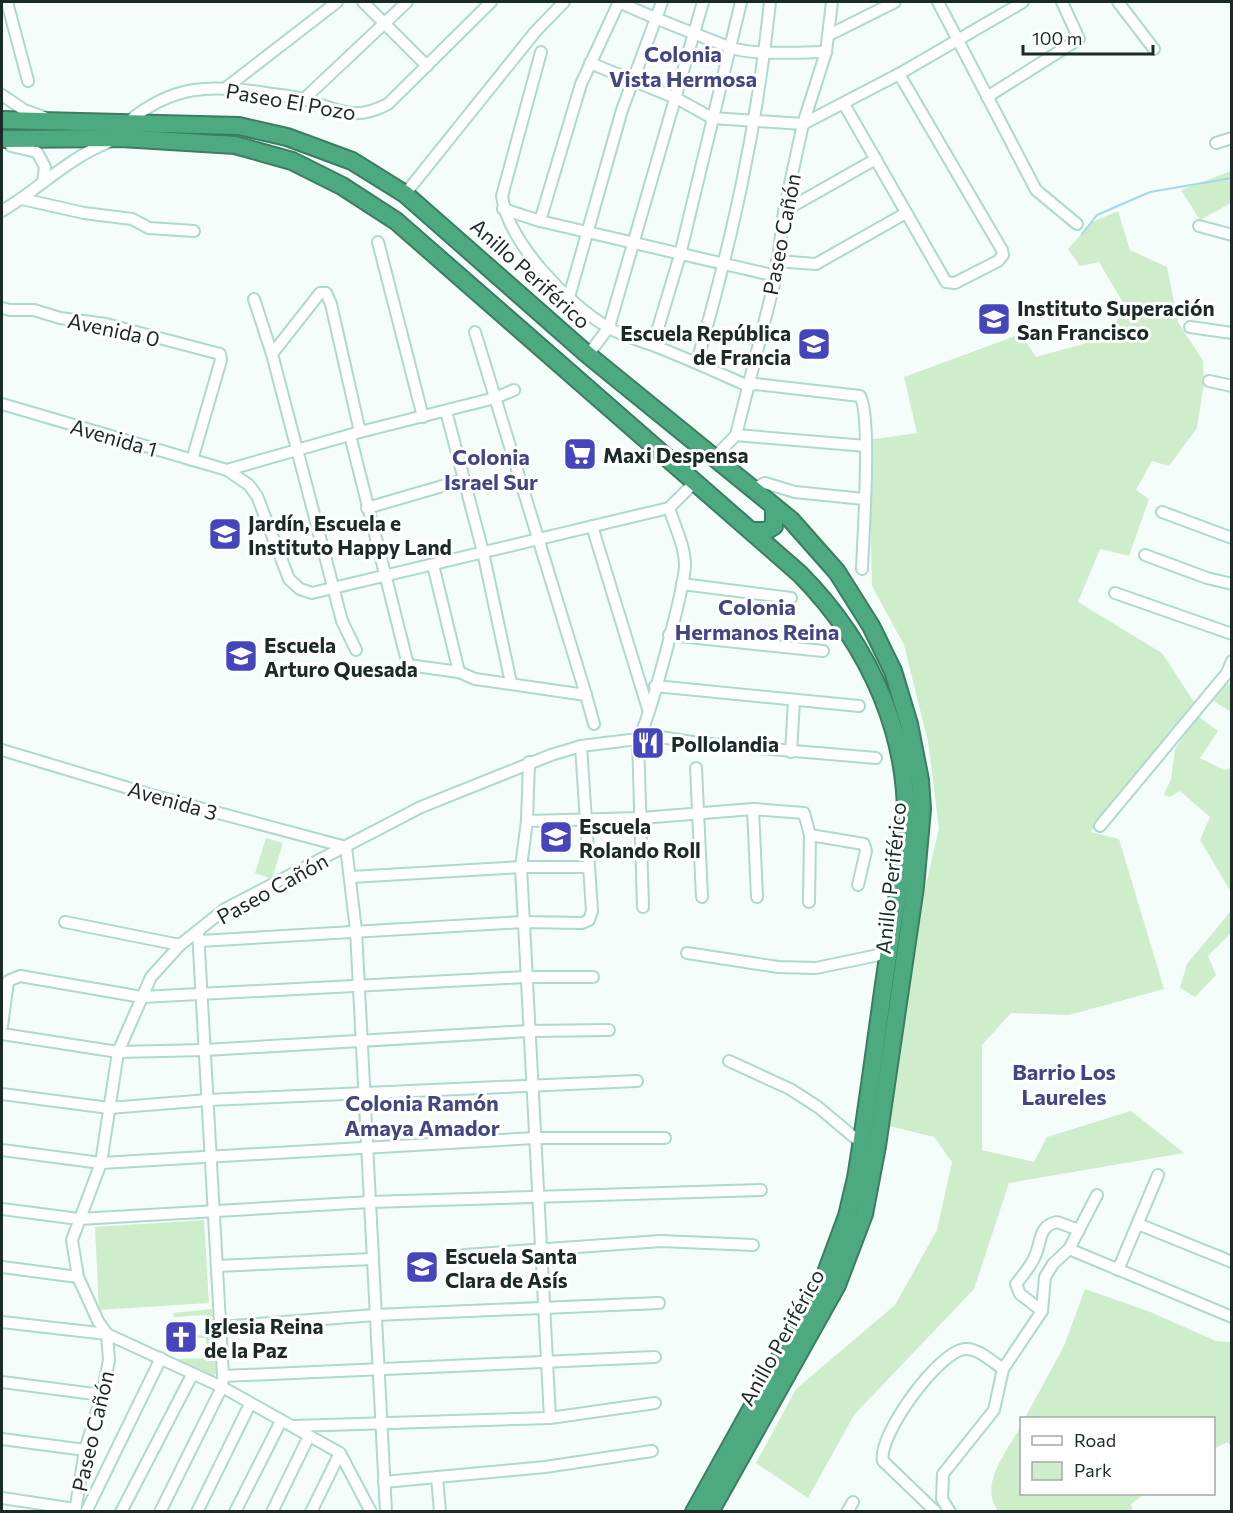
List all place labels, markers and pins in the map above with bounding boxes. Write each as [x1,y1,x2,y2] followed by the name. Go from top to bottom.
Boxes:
[1017,295,1215,344] place label: Instituto Superación San Francisco
[976,301,1012,337] school or university icon: Instituto Superación San Francisco
[620,320,791,369] place label: Escuela República de Francia
[796,326,832,362] school or university icon: Escuela República de Francia
[562,436,598,472] supermarket icon: Maxi Despensa
[603,442,749,467] place label: Maxi Despensa
[248,510,452,559] place label: Jardín, Escuela e Instituto Happy Land
[207,516,243,552] school or university icon: Jardín, Escuela e Instituto Happy Land
[264,632,418,681] place label: Escuela Arturo Quesada
[223,638,259,674] school or university icon: Escuela Arturo Quesada
[630,725,666,761] restaurant icon: Pollolandia
[671,731,779,756] place label: Pollolandia
[579,813,701,862] place label: Escuela Rolando Roll
[538,819,574,855] school or university icon: Escuela Rolando Roll
[445,1243,577,1292] place label: Escuela Santa Clara de Asís
[404,1249,440,1285] school or university icon: Escuela Santa Clara de Asís
[204,1313,324,1362] place label: Iglesia Reina de la Paz
[163,1319,199,1355] church icon: Iglesia Reina de la Paz

